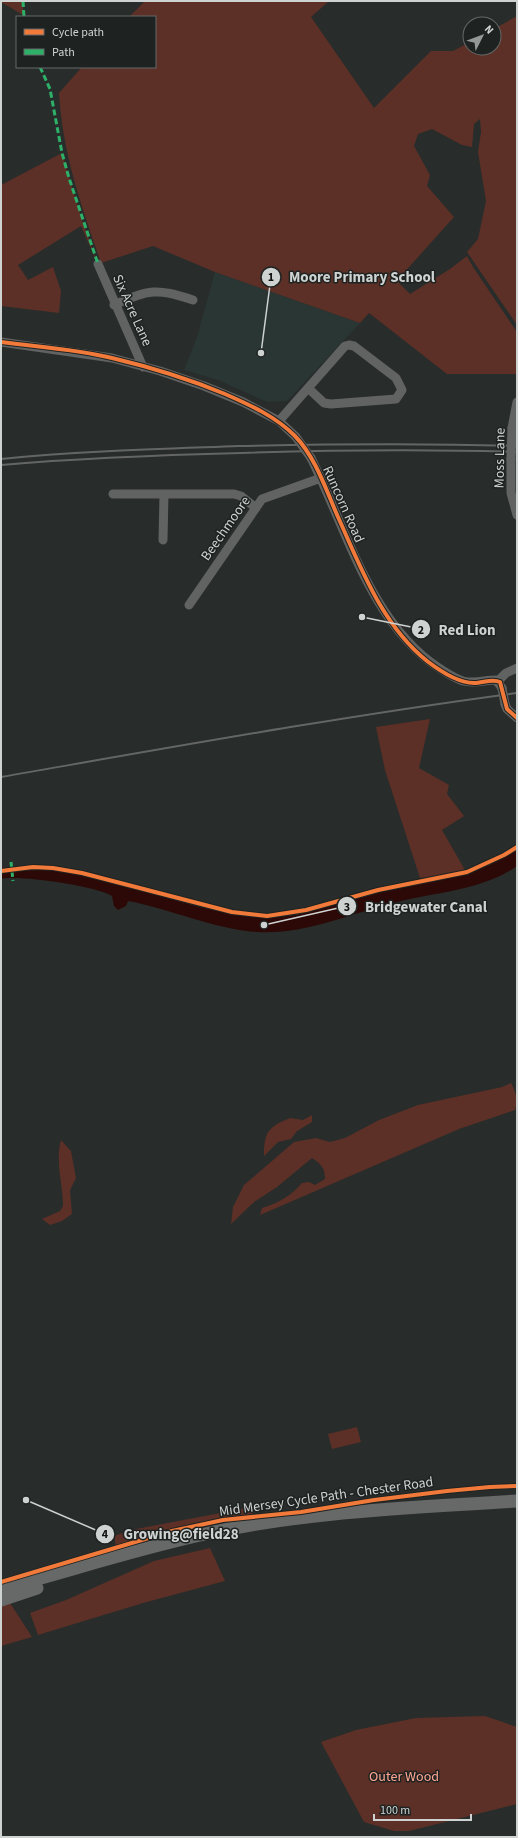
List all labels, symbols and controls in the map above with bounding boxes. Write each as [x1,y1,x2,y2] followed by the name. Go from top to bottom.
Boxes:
[16,16,156,68] legend
[462,16,502,56] north arrow
[481,22,497,37] text: N
[52,24,104,41] text: Cycle path
[52,44,75,61] text: Path
[261,263,443,290] callout: Moore Primary School
[289,267,436,288] text: Moore Primary School
[268,269,274,286] text: 1
[107,271,157,350] street label: Six Acre Lane
[489,427,511,489] street label: Moss Lane
[317,463,369,546] street label: Runcorn Road
[196,492,255,565] street label: Beechmoore
[411,616,504,643] callout: Red Lion
[438,620,496,641] text: Red Lion
[418,622,424,639] text: 2
[337,893,495,920] callout: Bridgewater Canal
[365,897,488,918] text: Bridgewater Canal
[344,899,350,916] text: 3
[218,1472,435,1522] street label: Mid Mersey Cycle Path - Chester Road
[95,1520,246,1547] callout: Growing@field28
[123,1524,239,1545] text: Growing@field28
[102,1526,109,1543] text: 4
[369,1767,439,1787] park label: Outer Wood
[374,1796,471,1822] scale bar
[380,1802,410,1819] text: 100 m

